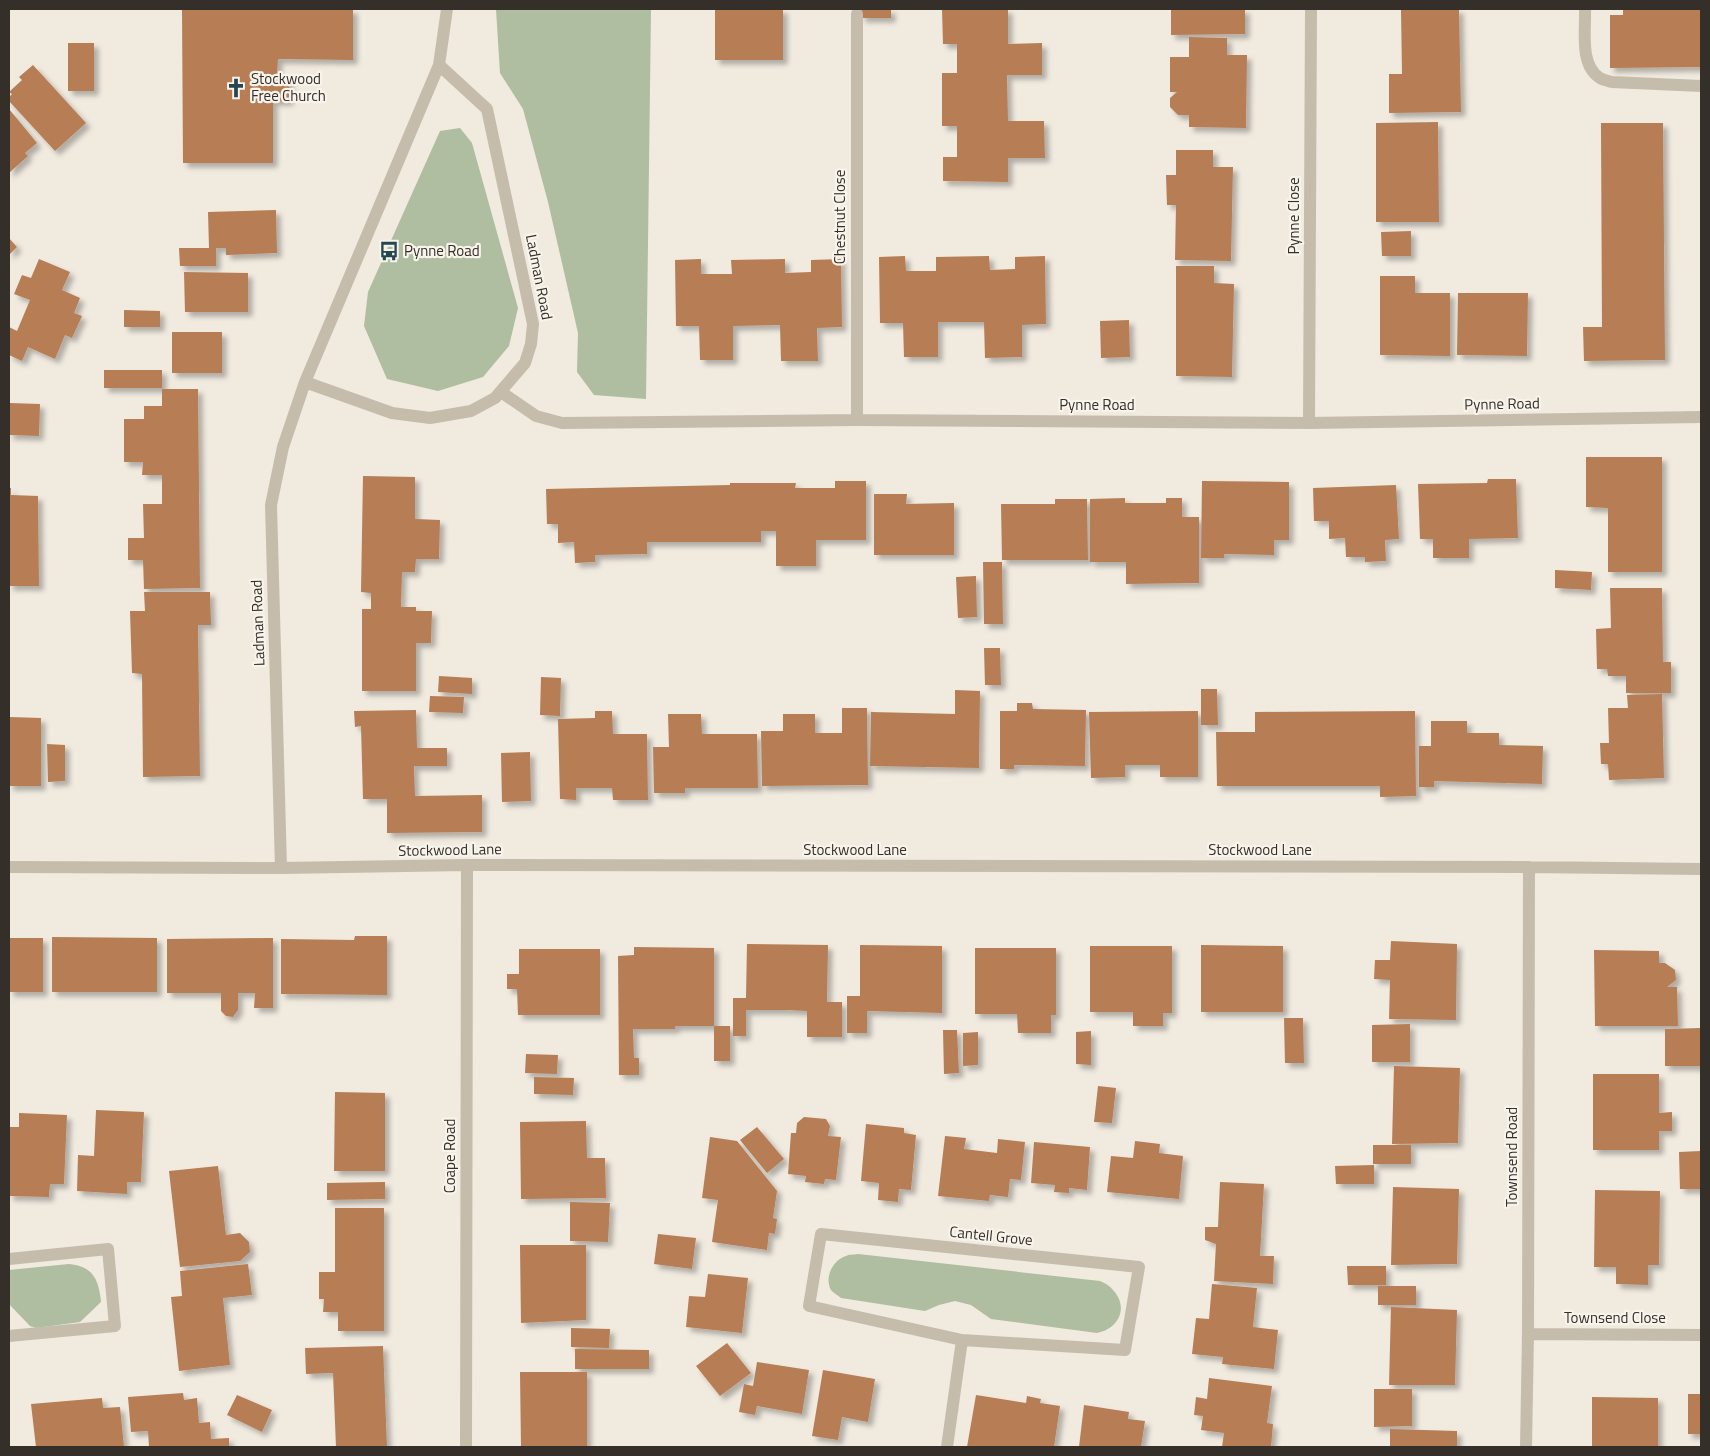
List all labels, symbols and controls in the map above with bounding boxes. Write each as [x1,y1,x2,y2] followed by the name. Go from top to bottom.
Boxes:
[251,67,326,107] place label: Stockwood Free Church
[225,77,247,99] church icon: Stockwood Free Church
[828,170,851,264] street label: Chestnut Close
[1282,177,1305,255] street label: Pynne Close
[520,232,559,322] street label: Ladman Road
[404,239,480,262] place label: Pynne Road
[378,240,400,262] bus stop icon: Pynne Road
[1464,391,1540,416] street label: Pynne Road
[1059,393,1135,416] street label: Pynne Road
[244,579,271,667] street label: Ladman Road
[398,837,502,862] street label: Stockwood Lane
[803,838,907,861] street label: Stockwood Lane
[1208,838,1312,861] street label: Stockwood Lane
[1500,1107,1523,1207] street label: Townsend Road
[438,1119,461,1193] street label: Coape Road
[948,1220,1034,1251] street label: Cantell Grove
[1564,1306,1666,1329] street label: Townsend Close

